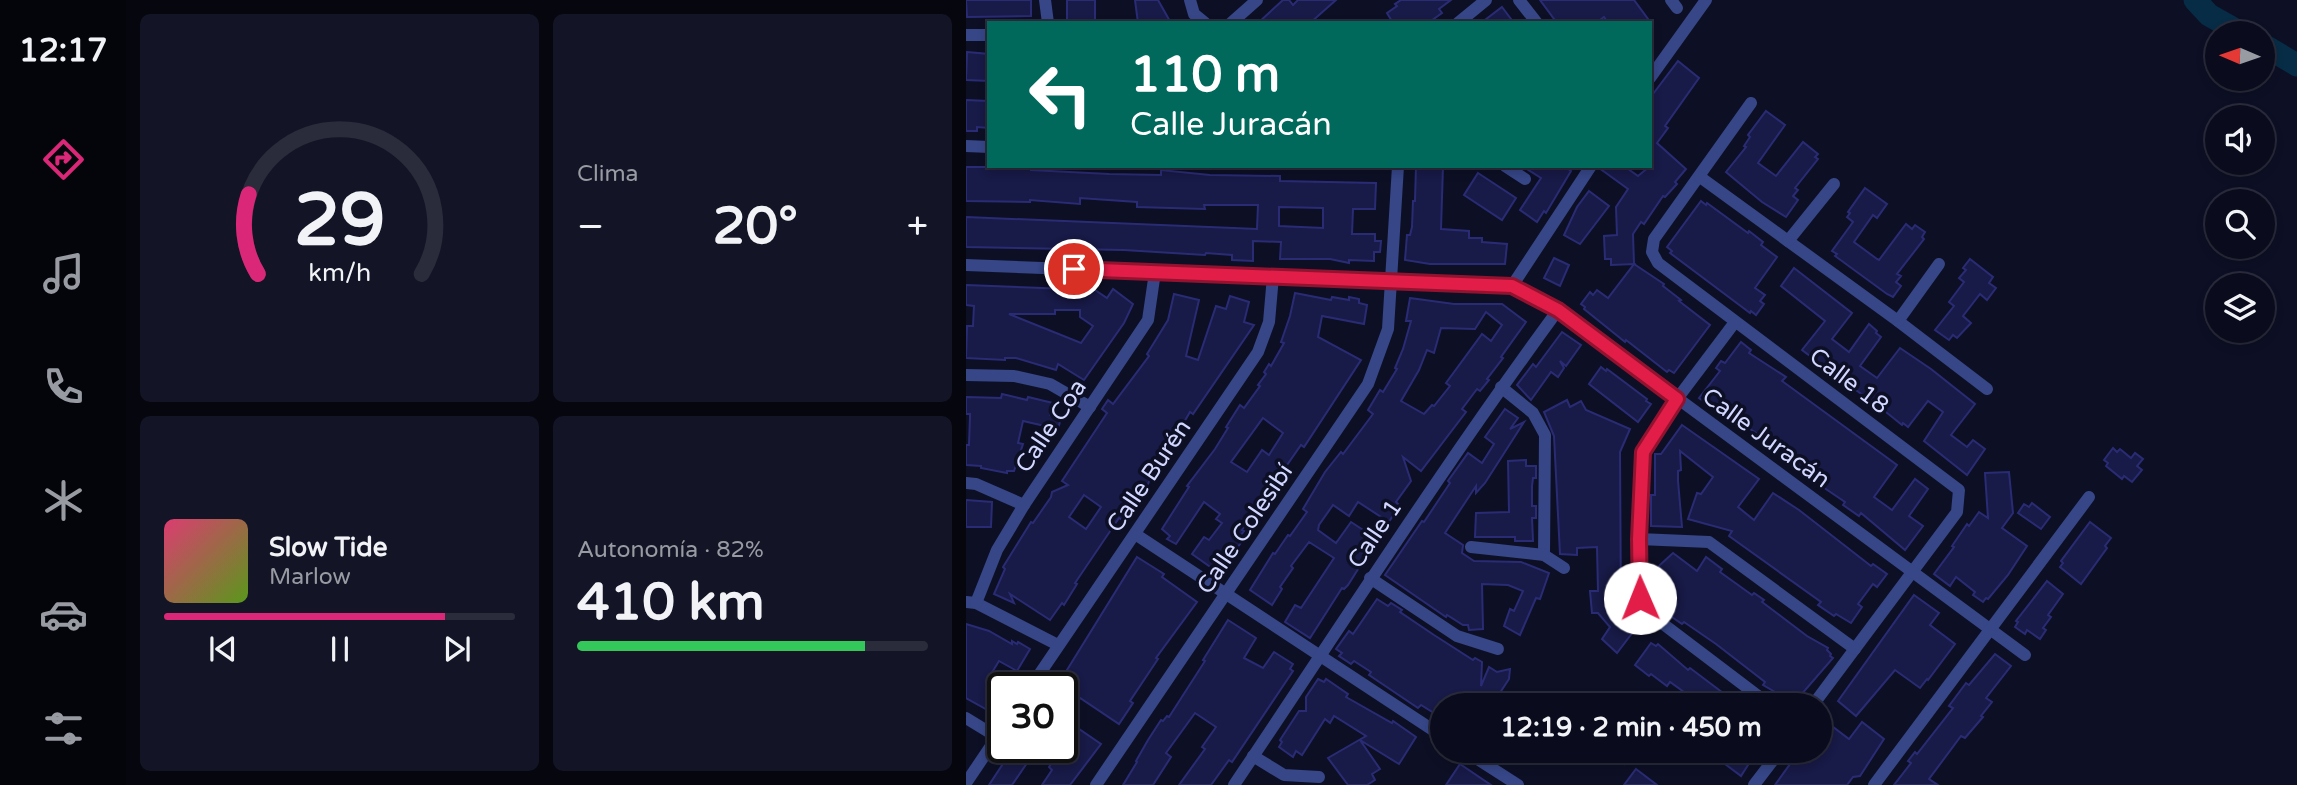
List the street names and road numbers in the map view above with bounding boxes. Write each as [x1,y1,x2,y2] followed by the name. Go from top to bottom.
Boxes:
[1803,342,1895,420] street label: Calle 18
[1009,374,1093,478] street label: Calle Coa
[1696,382,1836,494] street label: Calle Juracán
[1101,414,1197,538] street label: Calle Burén
[1191,458,1299,600] street label: Calle Colesibí
[1341,494,1409,574] street label: Calle 1

